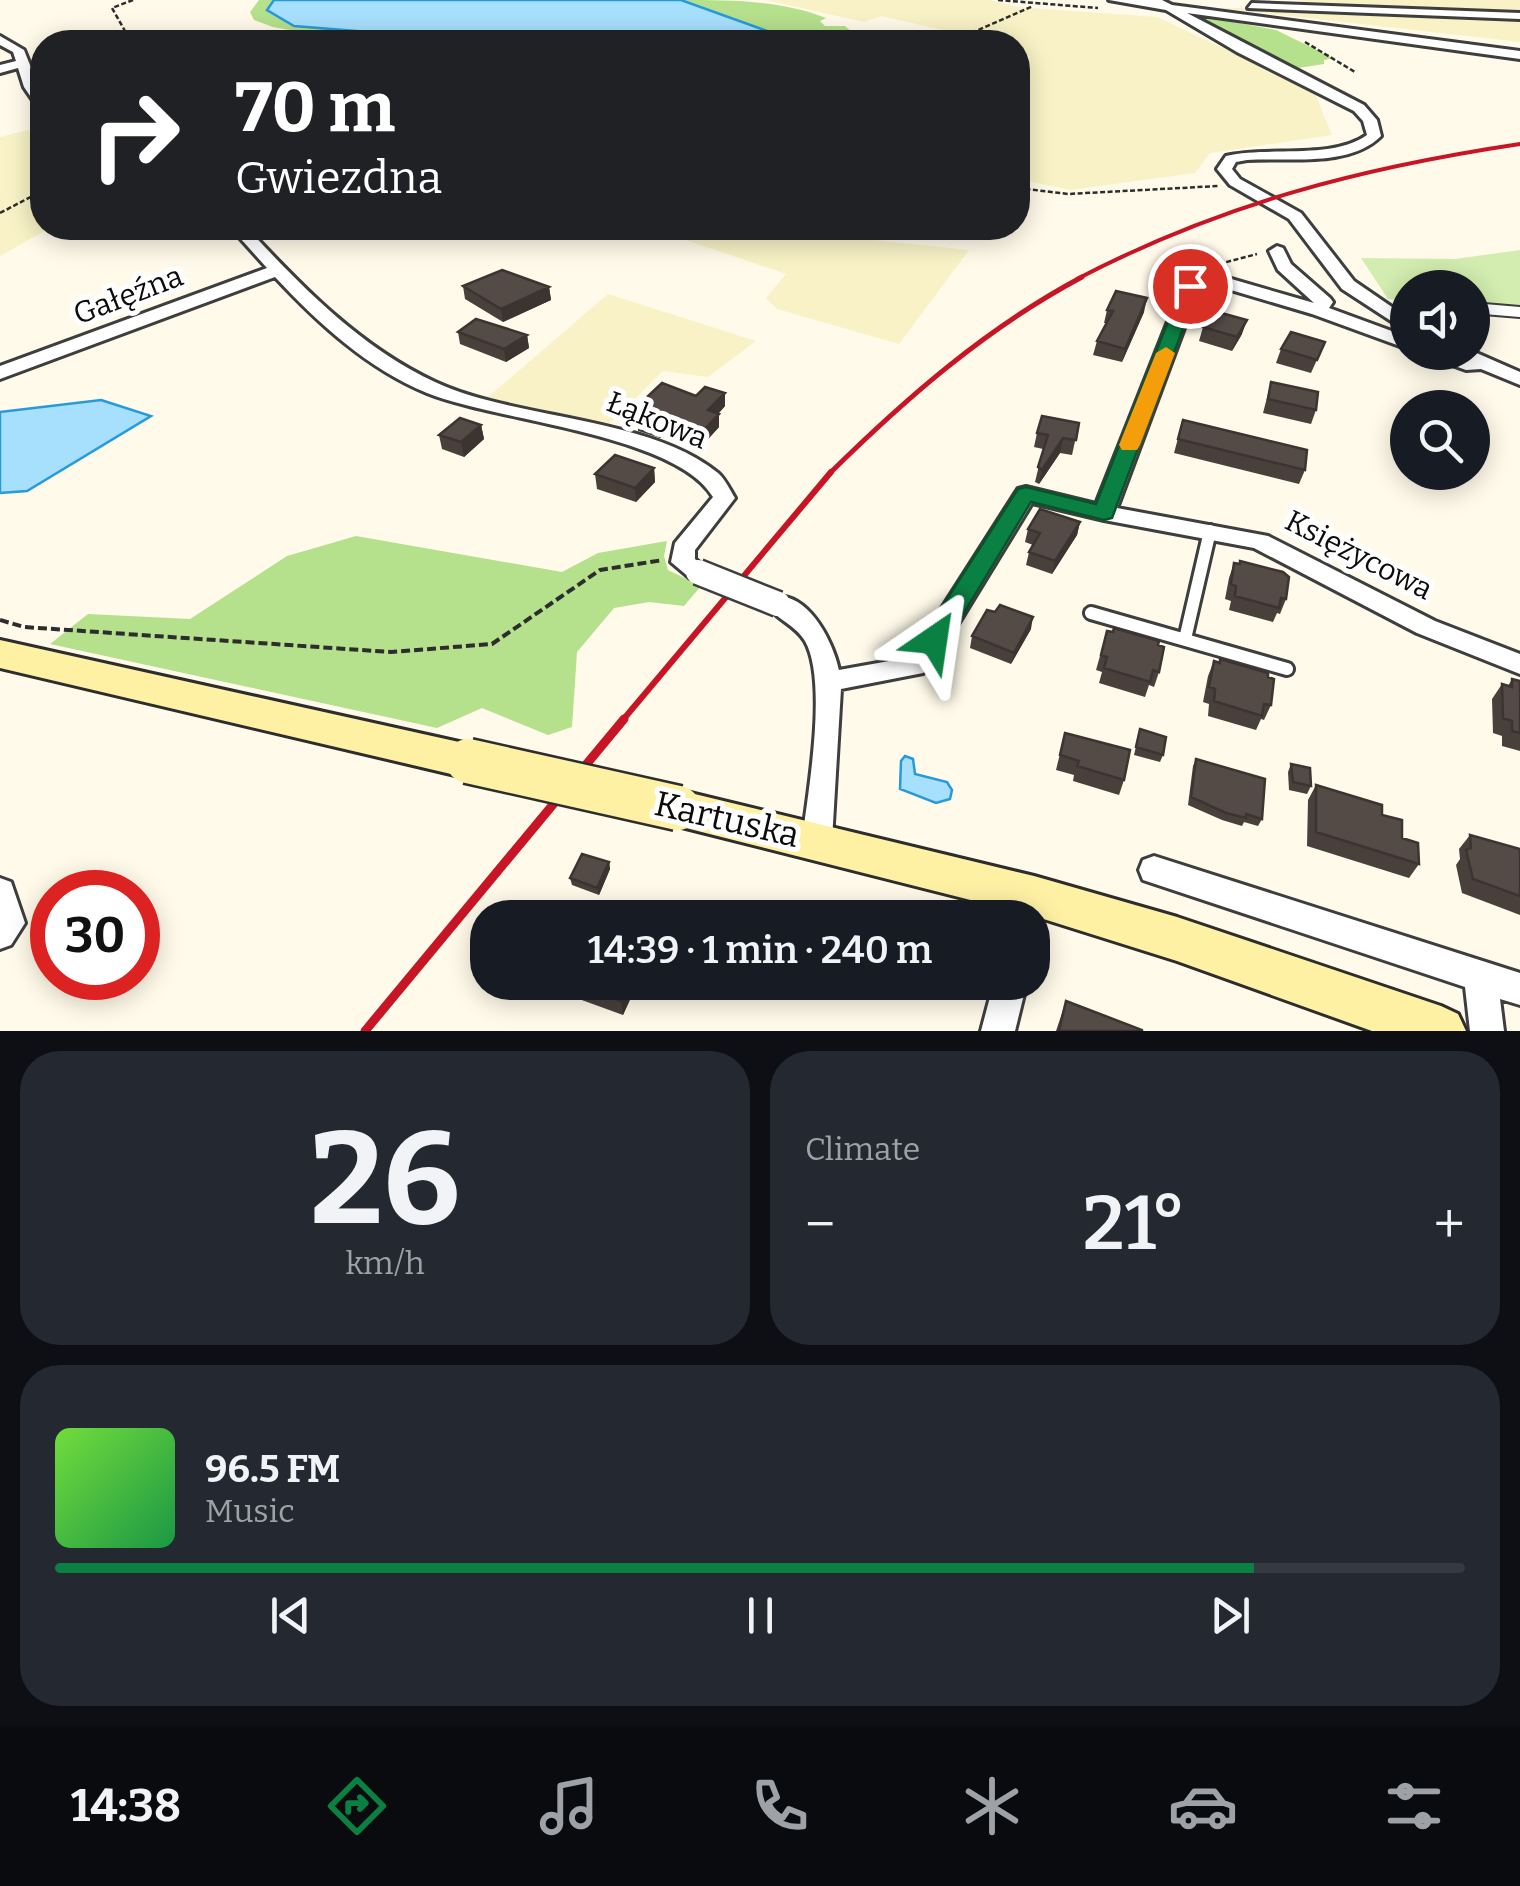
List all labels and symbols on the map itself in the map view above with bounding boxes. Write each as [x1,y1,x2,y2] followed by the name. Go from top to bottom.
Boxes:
[1148,244,1233,329] pin
[68,258,188,332] street label: Gałęźna
[601,384,713,456] street label: Łąkowa
[1279,503,1439,607] street label: Księżycowa
[882,588,986,692] position arrow
[651,782,803,856] street label: Kartuska
[30,870,160,1000] speed limit sign: 30

